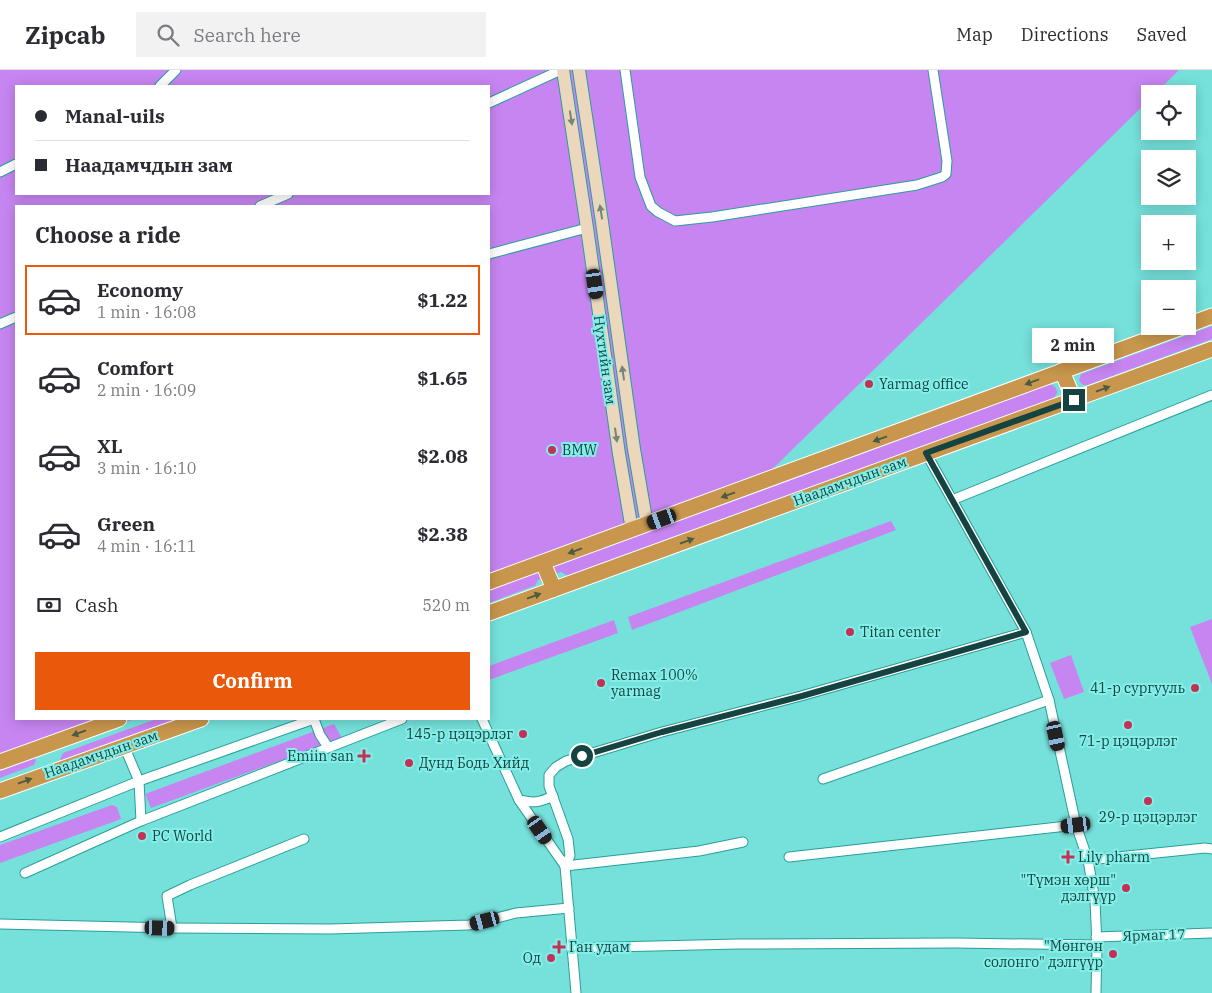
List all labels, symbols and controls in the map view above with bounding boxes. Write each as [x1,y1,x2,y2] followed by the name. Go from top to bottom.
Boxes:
[136,12,486,57] search box
[25,19,106,51] text: Zipcab
[154,21,182,49] icon: search
[194,23,301,47] text: Search here
[956,23,993,46] text: Map
[1021,23,1109,46] text: Directions
[1137,23,1187,46] text: Saved
[1141,85,1196,335] map controls
[1141,85,1196,140] button: locate
[65,104,165,128] text: Manal-uils
[567,111,575,127] one-way arrow
[1141,150,1196,205] button: layers
[65,153,233,177] text: Наадамчдын зам
[596,203,604,219] one-way arrow
[1141,215,1196,270] button: +
[35,220,181,249] text: Choose a ride
[585,268,604,300] car
[37,278,82,323] icon: car
[97,278,183,302] text: Economy
[1141,280,1196,335] button: −
[417,288,468,312] text: $1.22
[97,302,196,322] text: 1 min · 16:08
[590,314,620,406] street label: Нүхтийн зам
[1033,328,1115,362] callout: 2 min
[1051,335,1095,355] text: 2 min
[37,356,82,401] icon: car
[97,356,174,380] text: Comfort
[619,364,627,380] one-way arrow
[417,366,468,390] text: $1.65
[879,375,969,393] place label: Yarmag office
[863,378,875,390] marker: Yarmag office
[1025,379,1040,386] one-way arrow
[97,380,196,400] text: 2 min · 16:09
[1096,385,1111,393] one-way arrow
[1063,389,1085,411] route end
[612,427,620,443] one-way arrow
[37,434,82,479] icon: car
[97,434,123,458] text: XL
[872,435,887,443] one-way arrow
[562,441,598,459] place label: BMW
[417,444,468,468] text: $2.08
[546,444,558,456] marker: BMW
[791,452,909,510] street label: Наадамчдын зам
[97,458,196,478] text: 3 min · 16:10
[720,492,735,499] one-way arrow
[645,507,678,531] car
[37,512,82,557] icon: car
[97,512,155,536] text: Green
[417,522,468,546] text: $2.38
[97,536,196,556] text: 4 min · 16:11
[680,537,695,545] one-way arrow
[567,547,582,555] one-way arrow
[35,591,63,619] icon: cash
[527,592,542,599] one-way arrow
[75,593,119,617] text: Cash
[422,595,470,615] text: 520 m
[860,623,941,641] place label: Titan center
[844,626,856,638] marker: Titan center
[35,652,470,710] button: Confirm
[611,666,698,700] place label: Remax 100% yarmag
[595,677,607,689] marker: Remax 100% yarmag
[1090,679,1185,697] place label: 41-р сургууль
[1189,682,1201,694] marker: 41-р сургууль
[1122,719,1134,731] marker: 71-р цэцэрлэг
[1045,720,1066,752] car
[406,725,513,743] place label: 145-р цэцэрлэг
[42,726,160,782] street label: Наадамчдын зам
[517,728,529,740] marker: 145-р цэцэрлэг
[72,730,87,737] one-way arrow
[1079,732,1178,750] place label: 71-р цэцэрлэг
[571,745,593,767] route start
[287,747,354,765] place label: Emiin san
[358,750,370,762] marker: Emiin san
[419,754,530,772] place label: Дунд Бодь Хийд
[403,757,415,769] marker: Дунд Бодь Хийд
[18,777,33,785] one-way arrow
[1142,795,1154,807] marker: 29-р цэцэрлэг
[1099,808,1198,826] place label: 29-р цэцэрлэг
[525,813,554,847] car
[1060,816,1091,834] car
[152,827,213,845] place label: PC World
[136,830,148,842] marker: PC World
[1078,848,1150,866] place label: Lily pharm
[1062,851,1074,863] marker: Lily pharm
[1021,871,1116,905] place label: "Түмэн хөрш" дэлгүүр
[1120,882,1132,894] marker: "Түмэн хөрш" дэлгүүр
[468,910,501,932] car
[144,920,175,936] car
[1122,925,1186,945] street label: Ярмаг 17
[984,937,1103,971] place label: "Мөнгөн солонго" дэлгүүр
[569,938,630,956] place label: Ган удам
[553,941,565,953] marker: Ган удам
[1107,948,1119,960] marker: "Мөнгөн солонго" дэлгүүр
[523,949,541,967] place label: Од
[545,952,557,964] marker: Од

